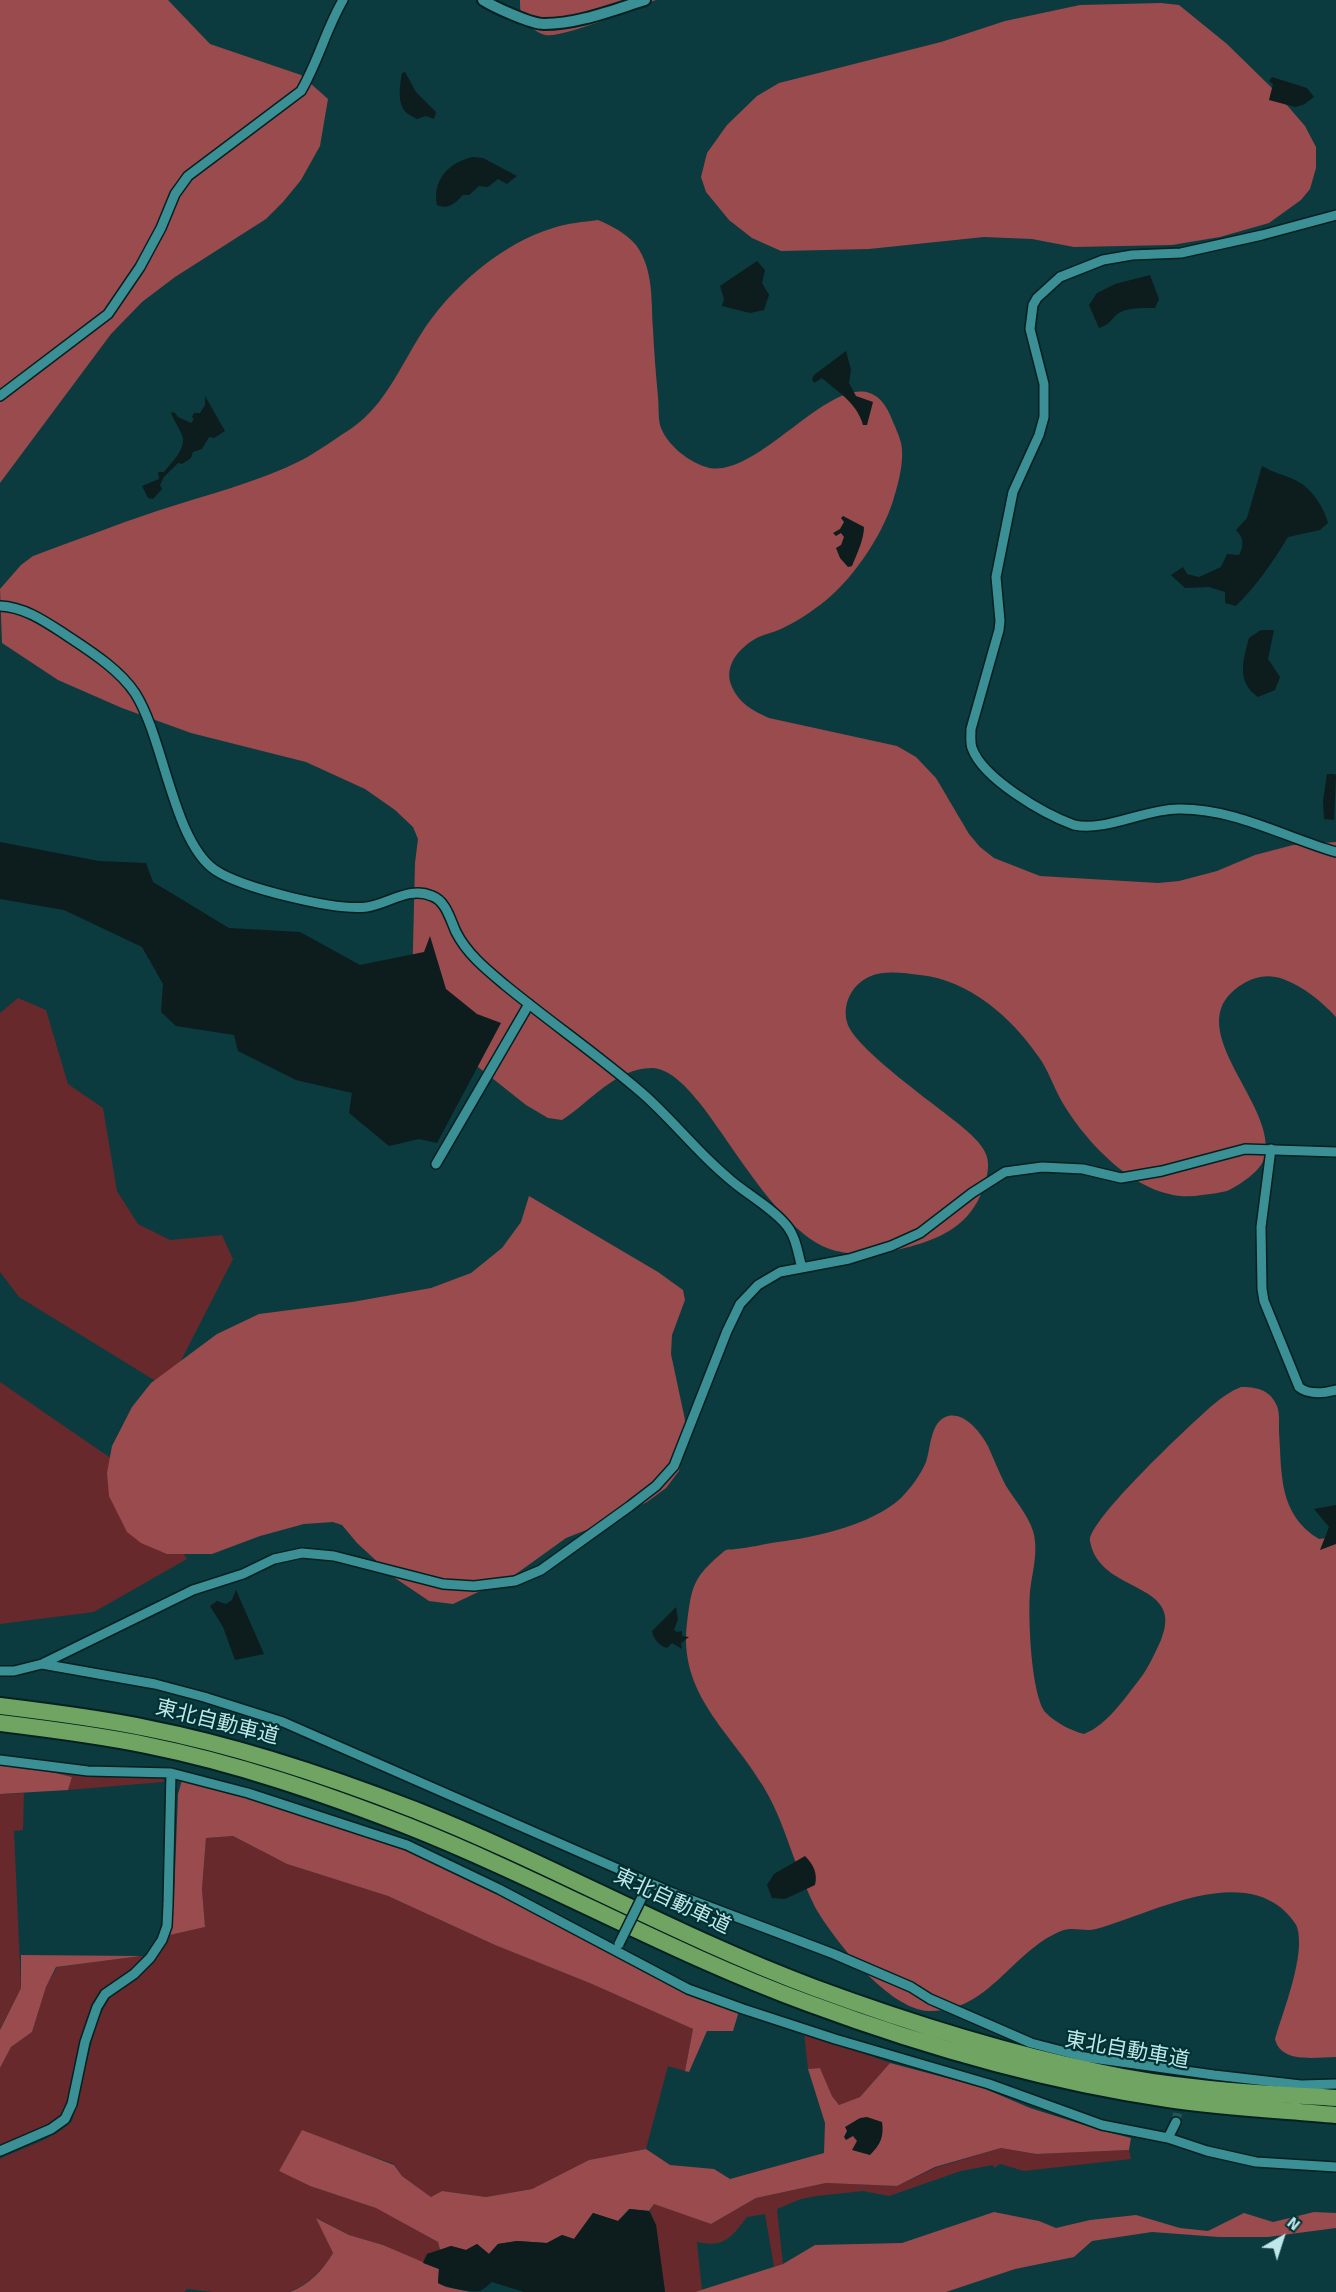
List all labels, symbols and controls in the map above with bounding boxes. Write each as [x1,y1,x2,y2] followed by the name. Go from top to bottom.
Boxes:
[153,1696,281,1750] street label: 東北自動車道
[610,1864,734,1940] street label: 東北自動車道
[1063,2028,1191,2074] street label: 東北自動車道
[1252,2208,1312,2268] north arrow
[1283,2213,1304,2235] text: N

